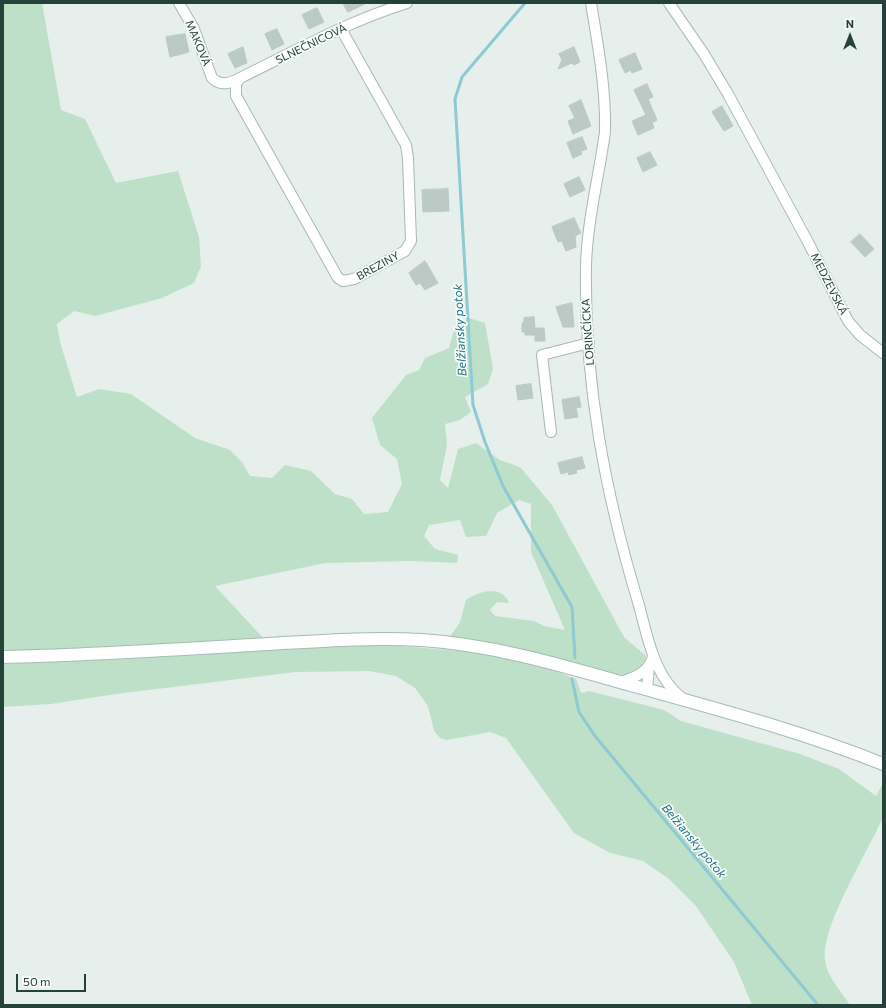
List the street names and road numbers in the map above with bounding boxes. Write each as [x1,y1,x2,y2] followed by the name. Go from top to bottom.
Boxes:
[183,18,213,68] street label: MAKOVÁ
[273,21,349,67] street label: SLNEČNICOVÁ
[354,249,402,283] street label: BREZINY
[808,251,850,317] street label: MEDZEVSKÁ
[579,298,597,366] street label: LORINČÍCKA

